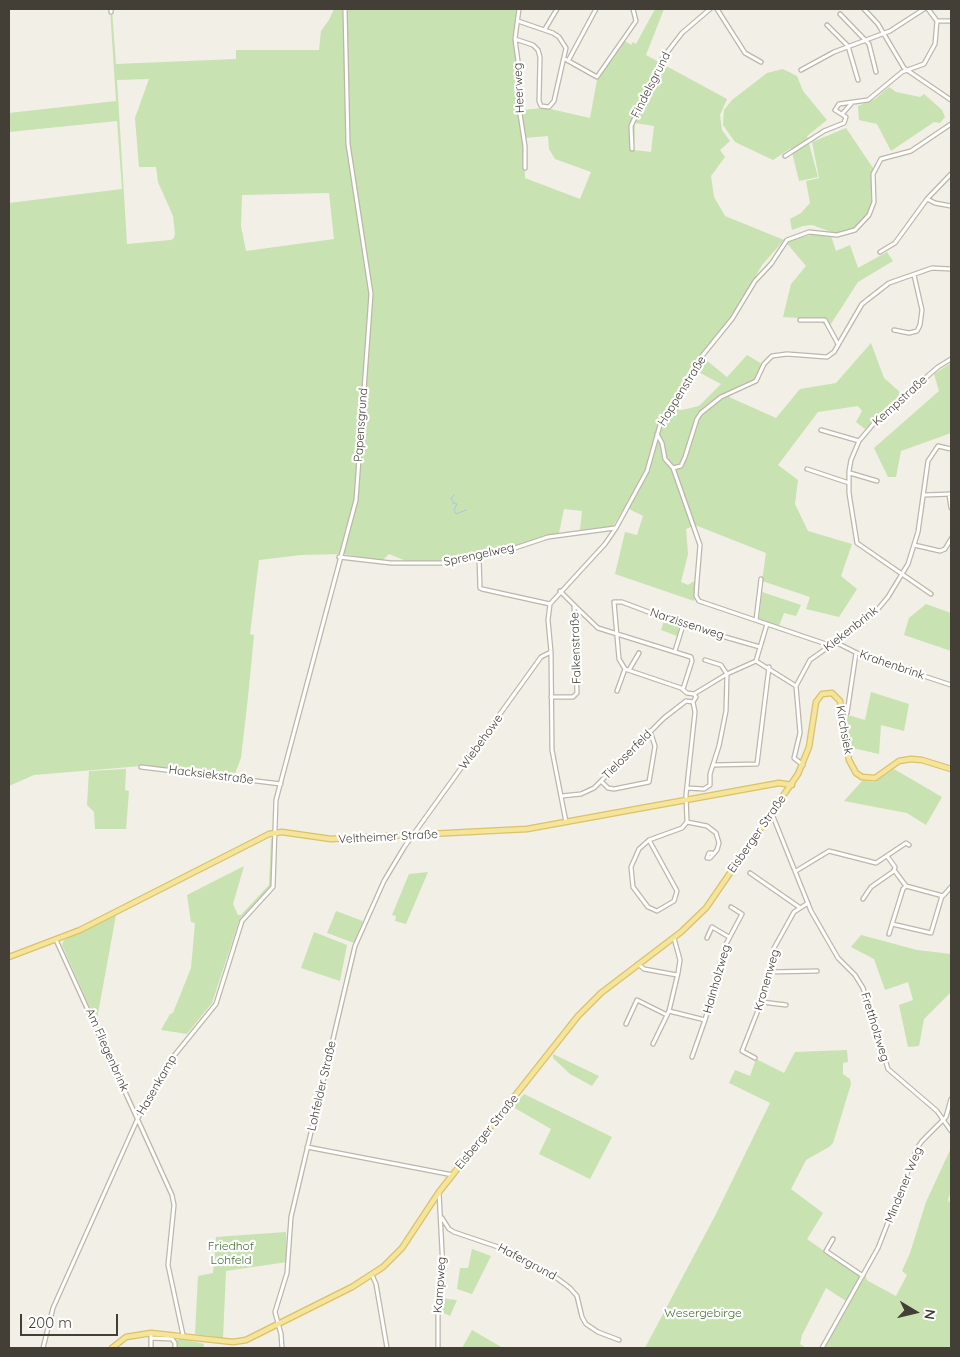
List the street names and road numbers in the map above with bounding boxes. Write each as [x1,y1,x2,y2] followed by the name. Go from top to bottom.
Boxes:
[628,50,674,120] street label: Findelsgrund
[510,62,528,114] street label: Heerweg
[655,353,709,429] street label: Hoppenstraße
[870,373,930,429] street label: Kempstraße
[351,388,371,462] street label: Papensgrund
[442,540,516,570] street label: Sprengelweg
[821,603,881,655] street label: Kiekenbrink
[648,605,726,643] street label: Narzissenweg
[568,612,584,684] street label: Falkenstraße
[857,647,927,683] street label: Krahenbrink
[833,704,855,756] street label: Kirchsiek
[456,712,506,772] street label: Wiebehowe
[599,727,655,783] street label: Tieloserfeld
[168,763,254,787] street label: Hacksiekstraße
[725,792,789,876] street label: Eisberger Straße
[338,827,438,847] street label: Veltheimer Straße
[700,943,734,1015] street label: Hainholzweg
[751,947,783,1013] street label: Kronenweg
[858,991,892,1063] street label: Frettholzweg
[82,1006,132,1094] street label: Am Fliegenbrink
[305,1039,339,1133] street label: Lohfelder Straße
[134,1052,180,1118] street label: Hasenkamp
[452,1092,522,1172] street label: Eisberger Straße
[882,1145,926,1225] street label: Mindener Weg
[495,1241,559,1283] street label: Hafergrund
[431,1256,449,1314] street label: Kampweg

